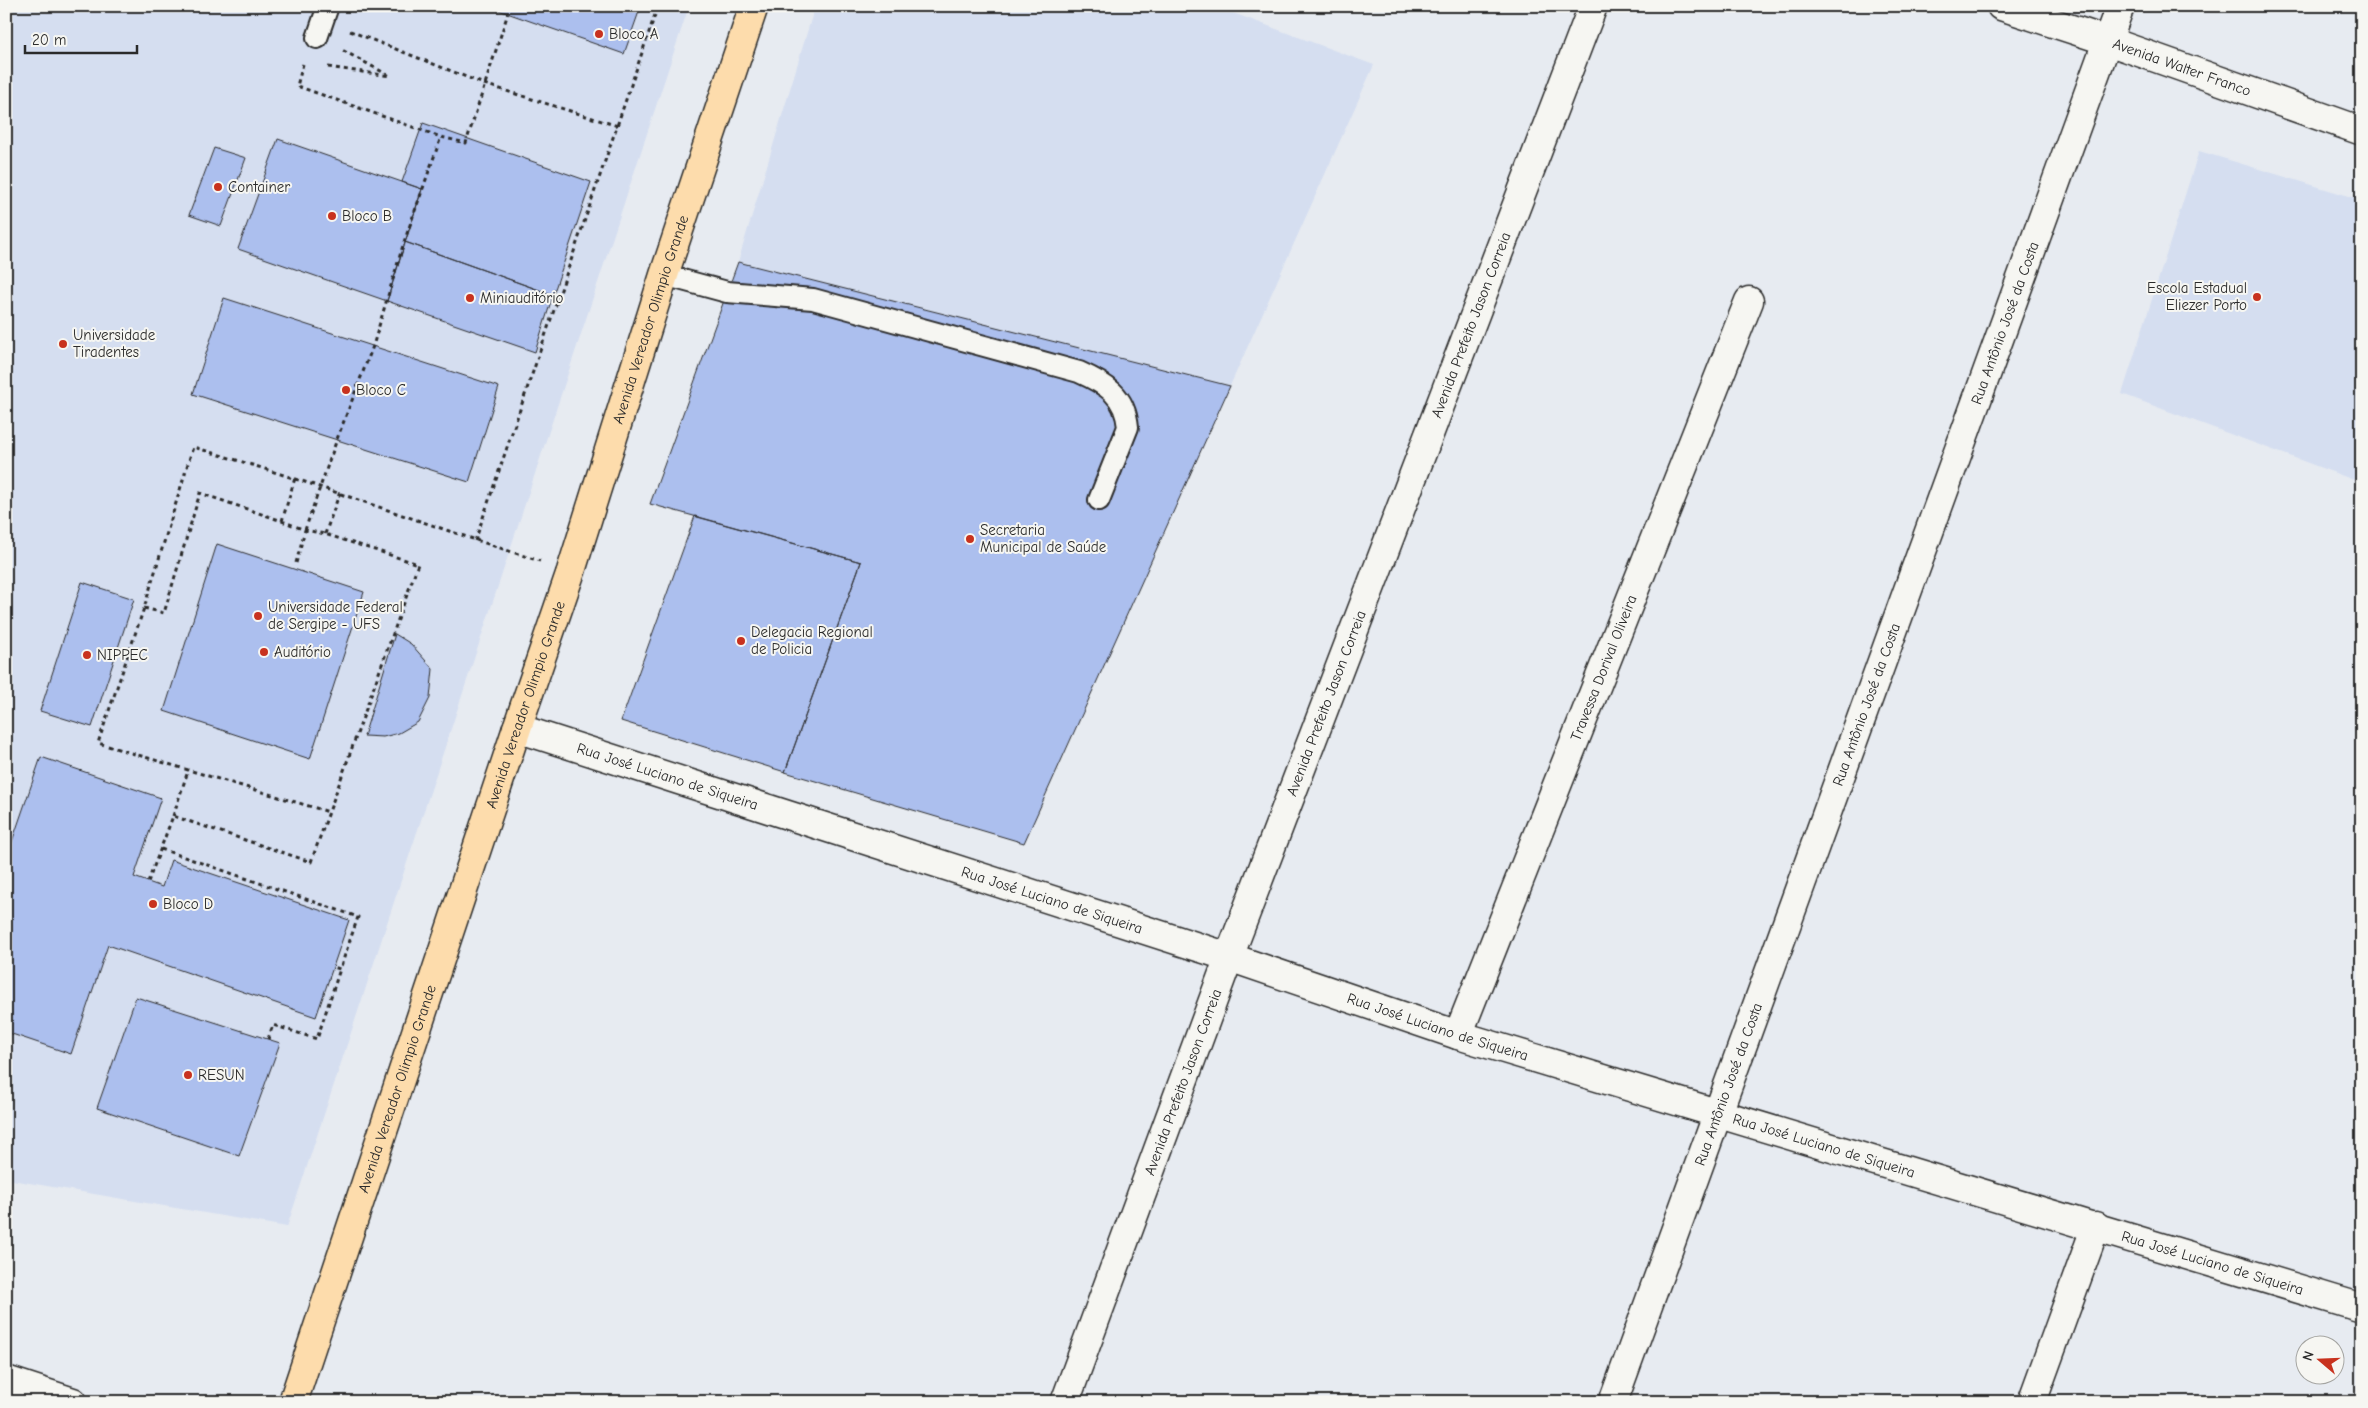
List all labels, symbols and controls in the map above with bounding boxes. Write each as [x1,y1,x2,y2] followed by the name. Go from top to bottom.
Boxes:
[25,22,138,54] scale bar
[609,25,659,43] place label: Bloco A
[593,28,605,40] marker: Bloco A
[32,31,66,49] text: 20 m
[2110,34,2254,100] street label: Avenida Walter Franco
[228,178,290,196] place label: Container
[212,181,224,193] marker: Container
[342,207,392,225] place label: Bloco B
[326,210,338,222] marker: Bloco B
[609,212,693,426] street label: Avenida Vereador Olimpio Grande
[1427,230,1515,420] street label: Avenida Prefeito Jason Correia
[1967,239,2043,407] street label: Rua Antônio José da Costa
[2147,279,2247,314] place label: Escola Estadual Eliezer Porto
[480,289,564,307] place label: Miniauditório
[2251,291,2263,303] marker: Escola Estadual Eliezer Porto
[464,292,476,304] marker: Miniauditório
[73,326,156,361] place label: Universidade Tiradentes
[57,338,69,350] marker: Universidade Tiradentes
[356,381,406,399] place label: Bloco C
[340,384,352,396] marker: Bloco C
[980,521,1107,556] place label: Secretaria Municipal de Saúde
[964,533,976,545] marker: Secretaria Municipal de Saúde
[1567,592,1641,743] street label: Travessa Dorival Oliveira
[268,598,403,633] place label: Universidade Federal de Sergipe - UFS
[482,598,569,811] street label: Avenida Vereador Olimpio Grande
[1282,608,1370,799] street label: Avenida Prefeito Jason Correia
[252,610,264,622] marker: Universidade Federal de Sergipe - UFS
[1828,621,1904,788] street label: Rua Antônio José da Costa
[751,623,873,658] place label: Delegacia Regional de Policia
[735,635,747,647] marker: Delegacia Regional de Policia
[274,643,331,661] place label: Auditório
[97,646,148,664] place label: NIPPEC
[258,646,270,658] marker: Auditório
[81,649,93,661] marker: NIPPEC
[575,739,760,814] street label: Rua José Luciano de Siqueira
[959,863,1145,938] street label: Rua José Luciano de Siqueira
[163,895,213,913] place label: Bloco D
[147,898,159,910] marker: Bloco D
[354,982,440,1195] street label: Avenida Vereador Olimpio Grande
[1140,986,1225,1178] street label: Avenida Prefeito Jason Correia
[1345,989,1530,1065] street label: Rua José Luciano de Siqueira
[1691,1000,1766,1168] street label: Rua Antônio José da Costa
[198,1066,245,1084] place label: RESUN
[182,1069,194,1081] marker: RESUN
[1731,1109,1917,1181] street label: Rua José Luciano de Siqueira
[2119,1227,2306,1299] street label: Rua José Luciano de Siqueira
[2296,1336,2346,1386] north arrow
[2299,1349,2318,1363] text: N

